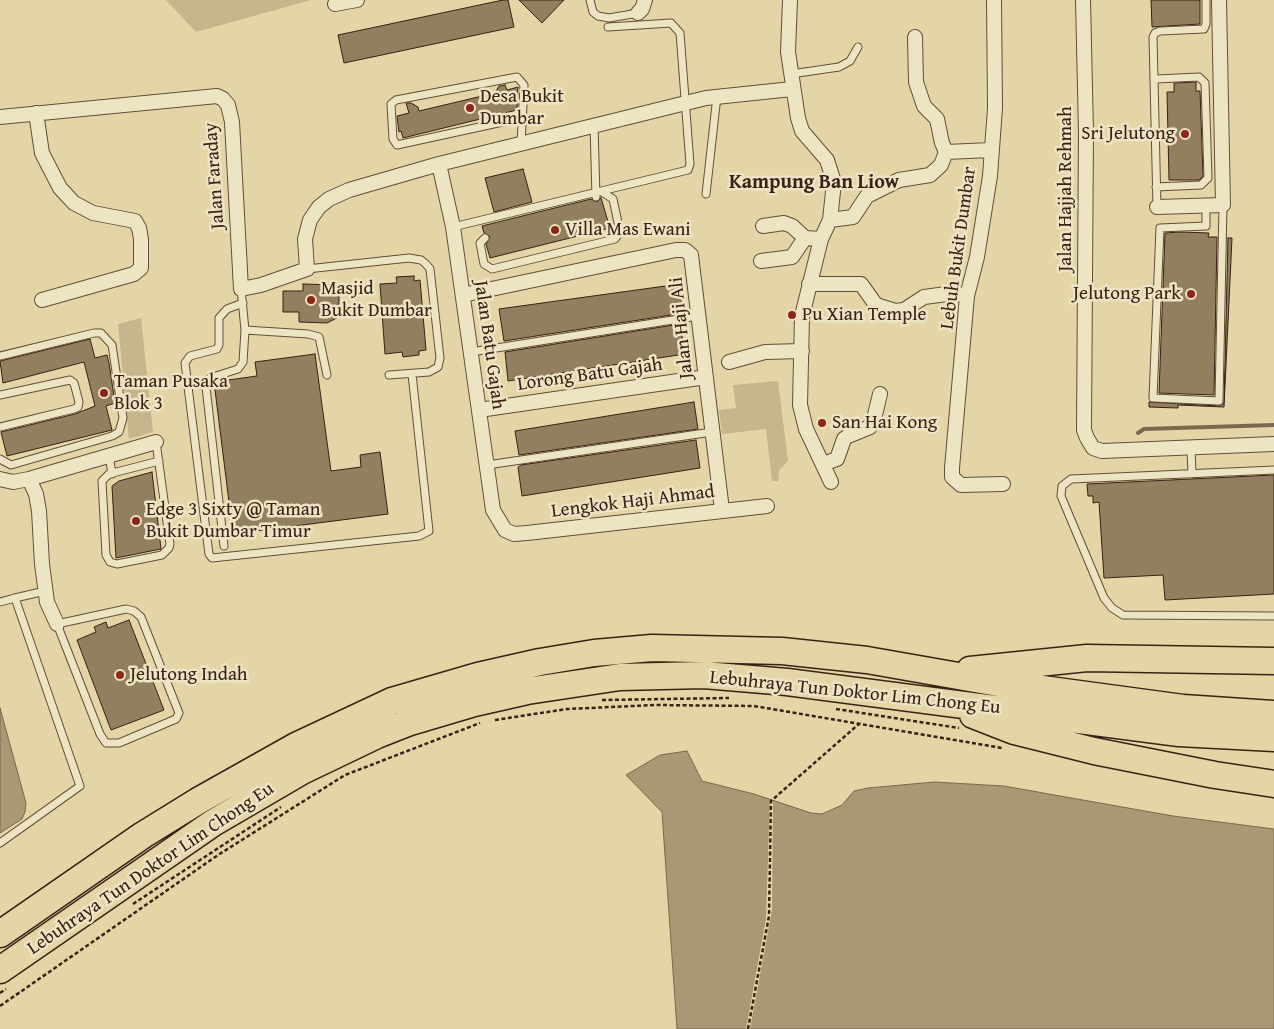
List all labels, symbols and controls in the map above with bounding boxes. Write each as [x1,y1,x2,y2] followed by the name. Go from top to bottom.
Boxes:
[480,86,564,130] place label: Desa Bukit Dumbar
[464,102,476,114] marker: Desa Bukit Dumbar
[1055,106,1077,272] street label: Jalan Hajjah Rehmah
[200,122,230,230] street label: Jalan Faraday
[1081,123,1175,145] place label: Sri Jelutong
[1179,128,1191,140] marker: Sri Jelutong
[936,165,982,331] street label: Lebuh Bukit Dumbar
[729,171,899,195] district label: Kampung Ban Liow
[565,219,691,241] place label: Villa Mas Ewani
[549,224,561,236] marker: Villa Mas Ewani
[665,276,699,380] street label: Jalan Haji Ali
[321,278,432,322] place label: Masjid Bukit Dumbar
[469,279,509,411] street label: Jalan Batu Gajah
[1073,283,1181,305] place label: Jelutong Park
[1185,288,1197,300] marker: Jelutong Park
[305,294,317,306] marker: Masjid Bukit Dumbar
[802,304,926,326] place label: Pu Xian Temple
[786,309,798,321] marker: Pu Xian Temple
[516,354,664,396] street label: Lorong Batu Gajah
[114,371,228,415] place label: Taman Pusaka Blok 3
[98,387,110,399] marker: Taman Pusaka Blok 3
[832,412,937,434] place label: San Hai Kong
[816,417,828,429] marker: San Hai Kong
[550,481,716,523] street label: Lengkok Haji Ahmad
[146,499,320,543] place label: Edge 3 Sixty @ Taman Bukit Dumbar Timur
[130,515,142,527] marker: Edge 3 Sixty @ Taman Bukit Dumbar Timur
[130,664,248,686] place label: Jelutong Indah
[709,666,1001,720] street label: Lebuhraya Tun Doktor Lim Chong Eu
[114,669,126,681] marker: Jelutong Indah
[24,778,278,960] street label: Lebuhraya Tun Doktor Lim Chong Eu

